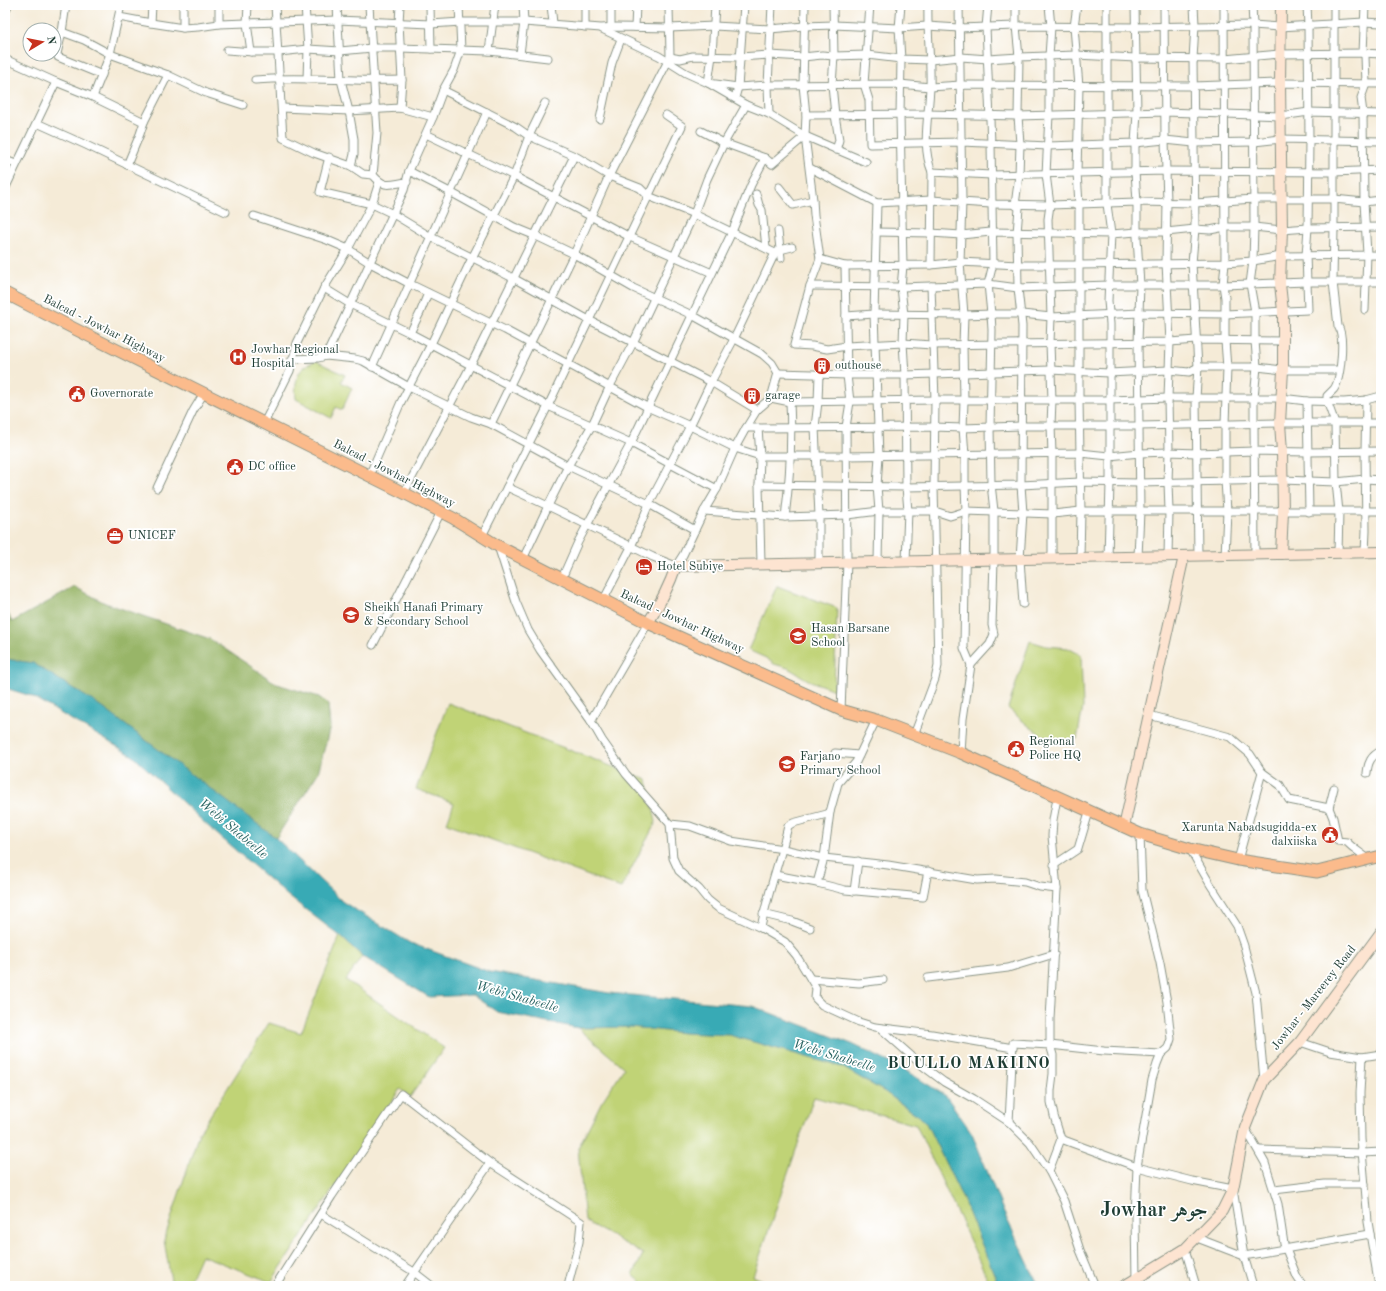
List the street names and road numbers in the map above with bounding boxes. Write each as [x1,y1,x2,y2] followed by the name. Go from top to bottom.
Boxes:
[41,293,167,365] street label: Balcad - Jowhar Highway
[331,438,457,510] street label: Balcad - Jowhar Highway
[618,588,746,656] street label: Balcad - Jowhar Highway
[1270,944,1358,1052] street label: Jowhar - Mareerey Road

